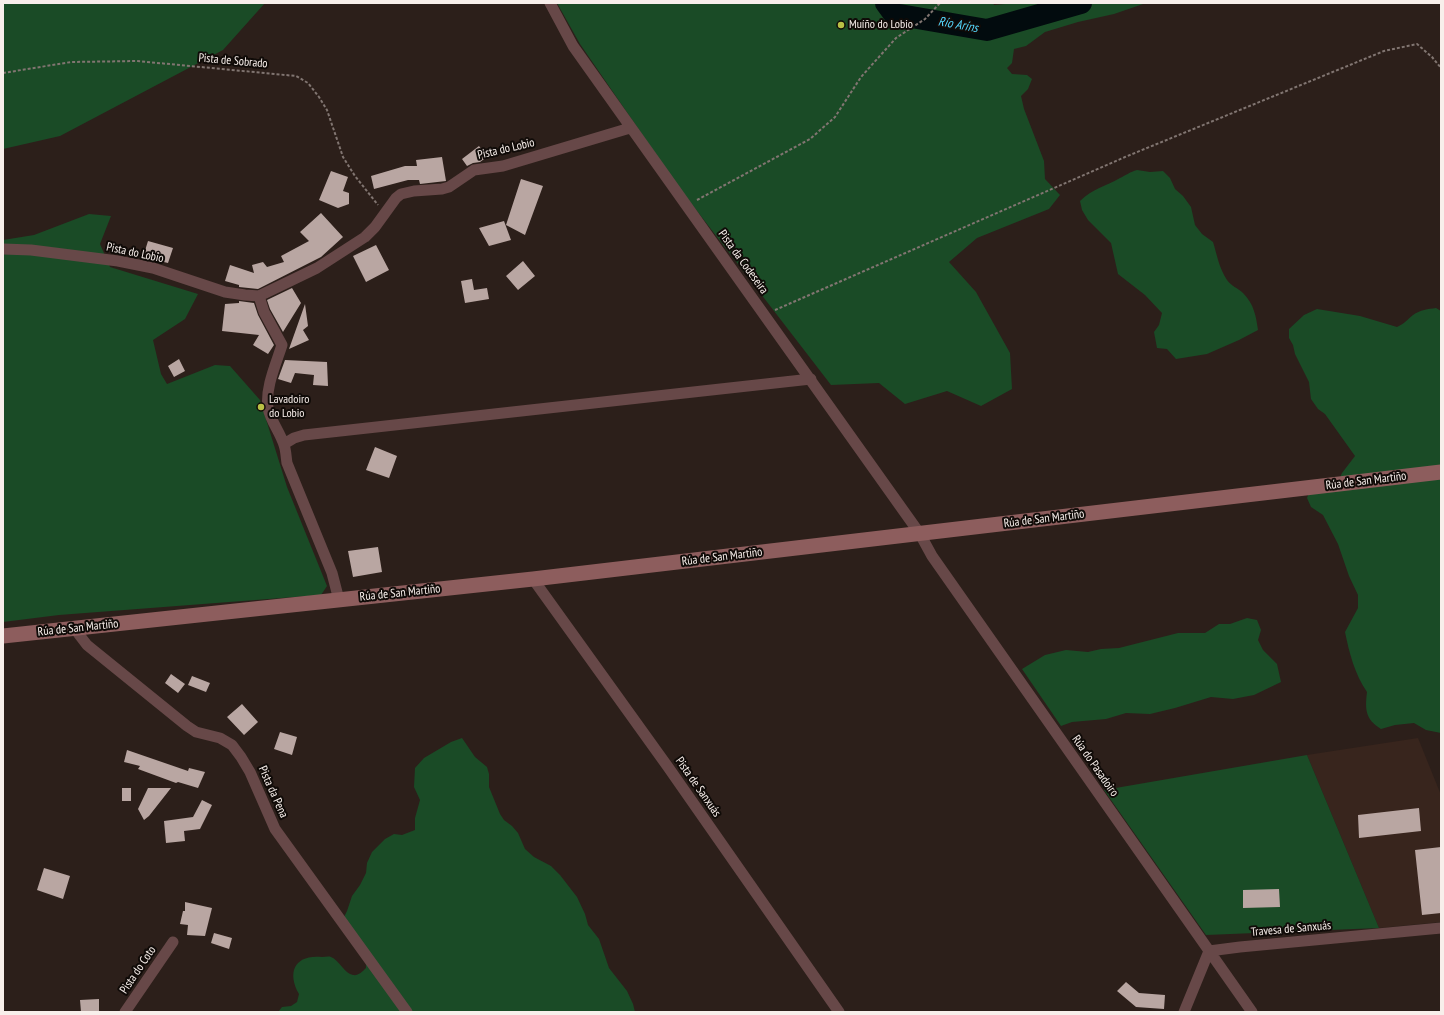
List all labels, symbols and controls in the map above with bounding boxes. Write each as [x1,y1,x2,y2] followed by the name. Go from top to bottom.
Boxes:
[937,14,979,36] water label: Río Aríns
[849,18,913,32] place label: Muíño do Lobio
[836,20,846,30] marker: Muíño do Lobio
[198,51,268,71] street label: Pista de Sobrado
[476,135,536,163] street label: Pista do Lobio
[715,227,771,297] street label: Pista da Codeseira
[105,240,165,266] street label: Pista do Lobio
[269,393,310,421] place label: Lavadoiro do Lobio
[256,402,266,412] marker: Lavadoiro do Lobio
[1325,469,1407,493] street label: Rúa de San Martiño
[1003,507,1085,531] street label: Rúa de San Martiño
[681,545,763,569] street label: Rúa de San Martiño
[359,582,441,604] street label: Rúa de San Martiño
[37,617,119,639] street label: Rúa de San Martiño
[1069,733,1121,799] street label: Rúa do Pasadoiro
[672,754,724,820] street label: Pista de Sanxuás
[255,764,291,820] street label: Pista da Pena
[1250,918,1332,940] street label: Travesa de Sanxuás
[117,943,159,997] street label: Pista do Coto

